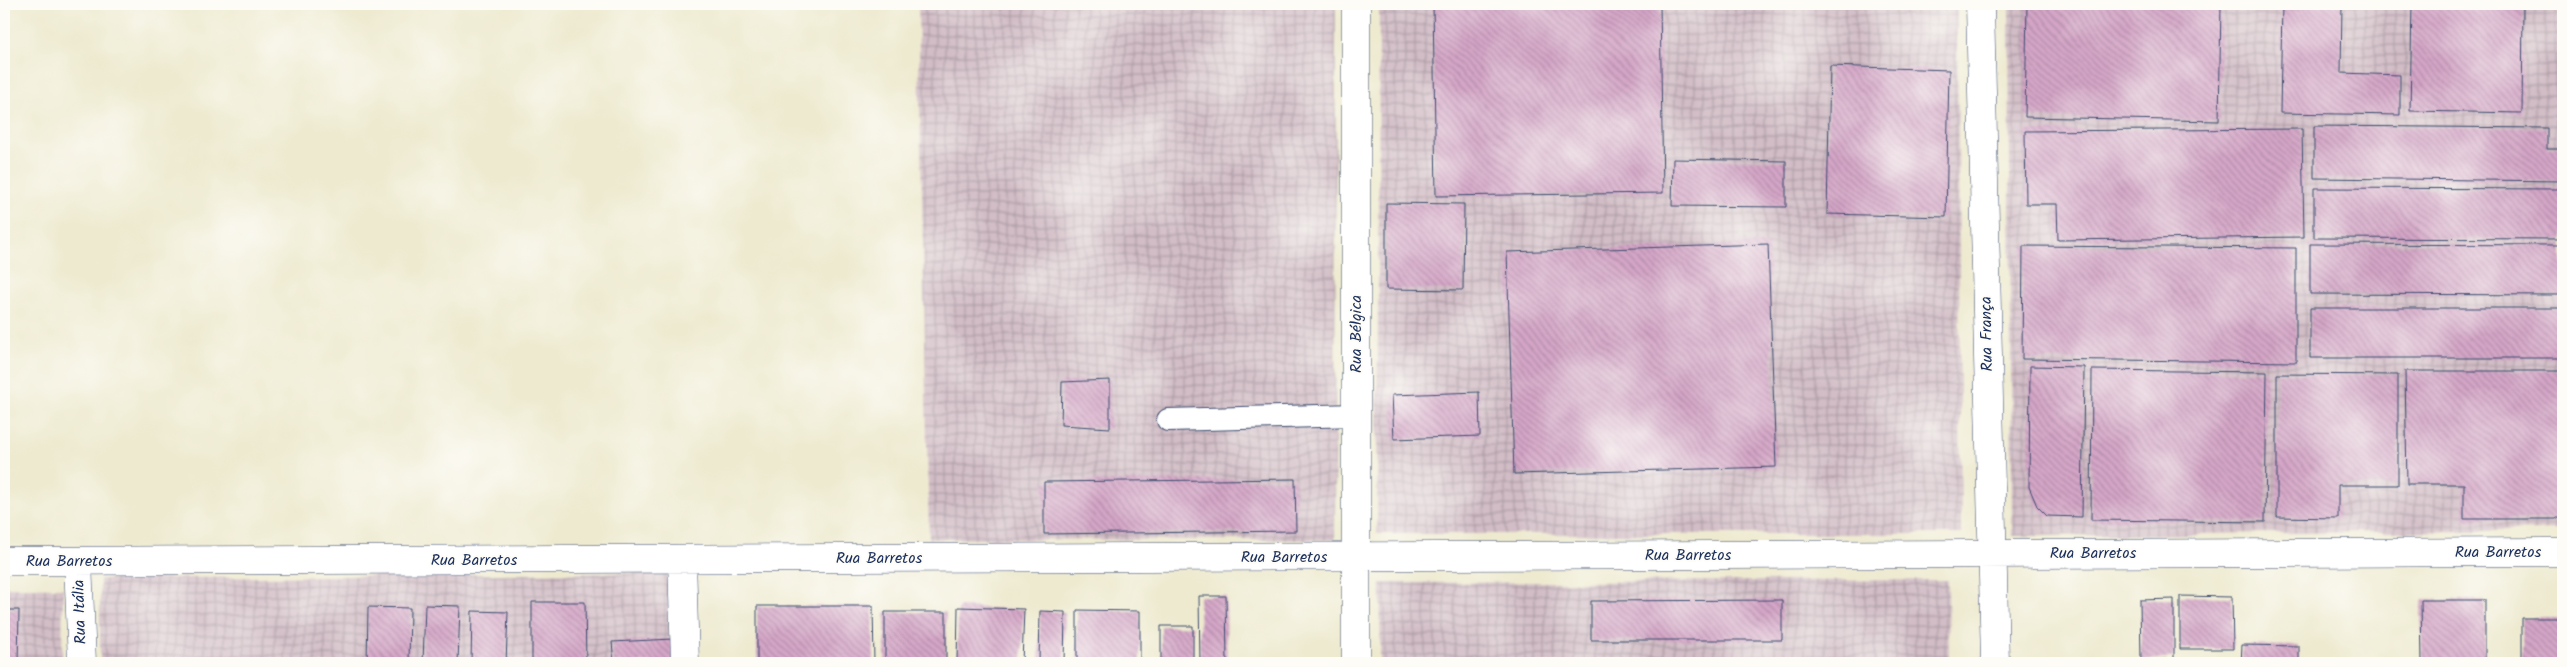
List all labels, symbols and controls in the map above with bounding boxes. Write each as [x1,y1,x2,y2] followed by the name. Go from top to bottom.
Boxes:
[1344,295,1369,373] street label: Rua Bélgica
[1974,296,2000,372] street label: Rua França
[2455,540,2542,565] street label: Rua Barretos
[2050,541,2137,566] street label: Rua Barretos
[1645,543,1732,568] street label: Rua Barretos
[1241,545,1328,570] street label: Rua Barretos
[836,546,923,571] street label: Rua Barretos
[431,548,518,573] street label: Rua Barretos
[26,549,113,574] street label: Rua Barretos
[66,579,94,645] street label: Rua Itália

